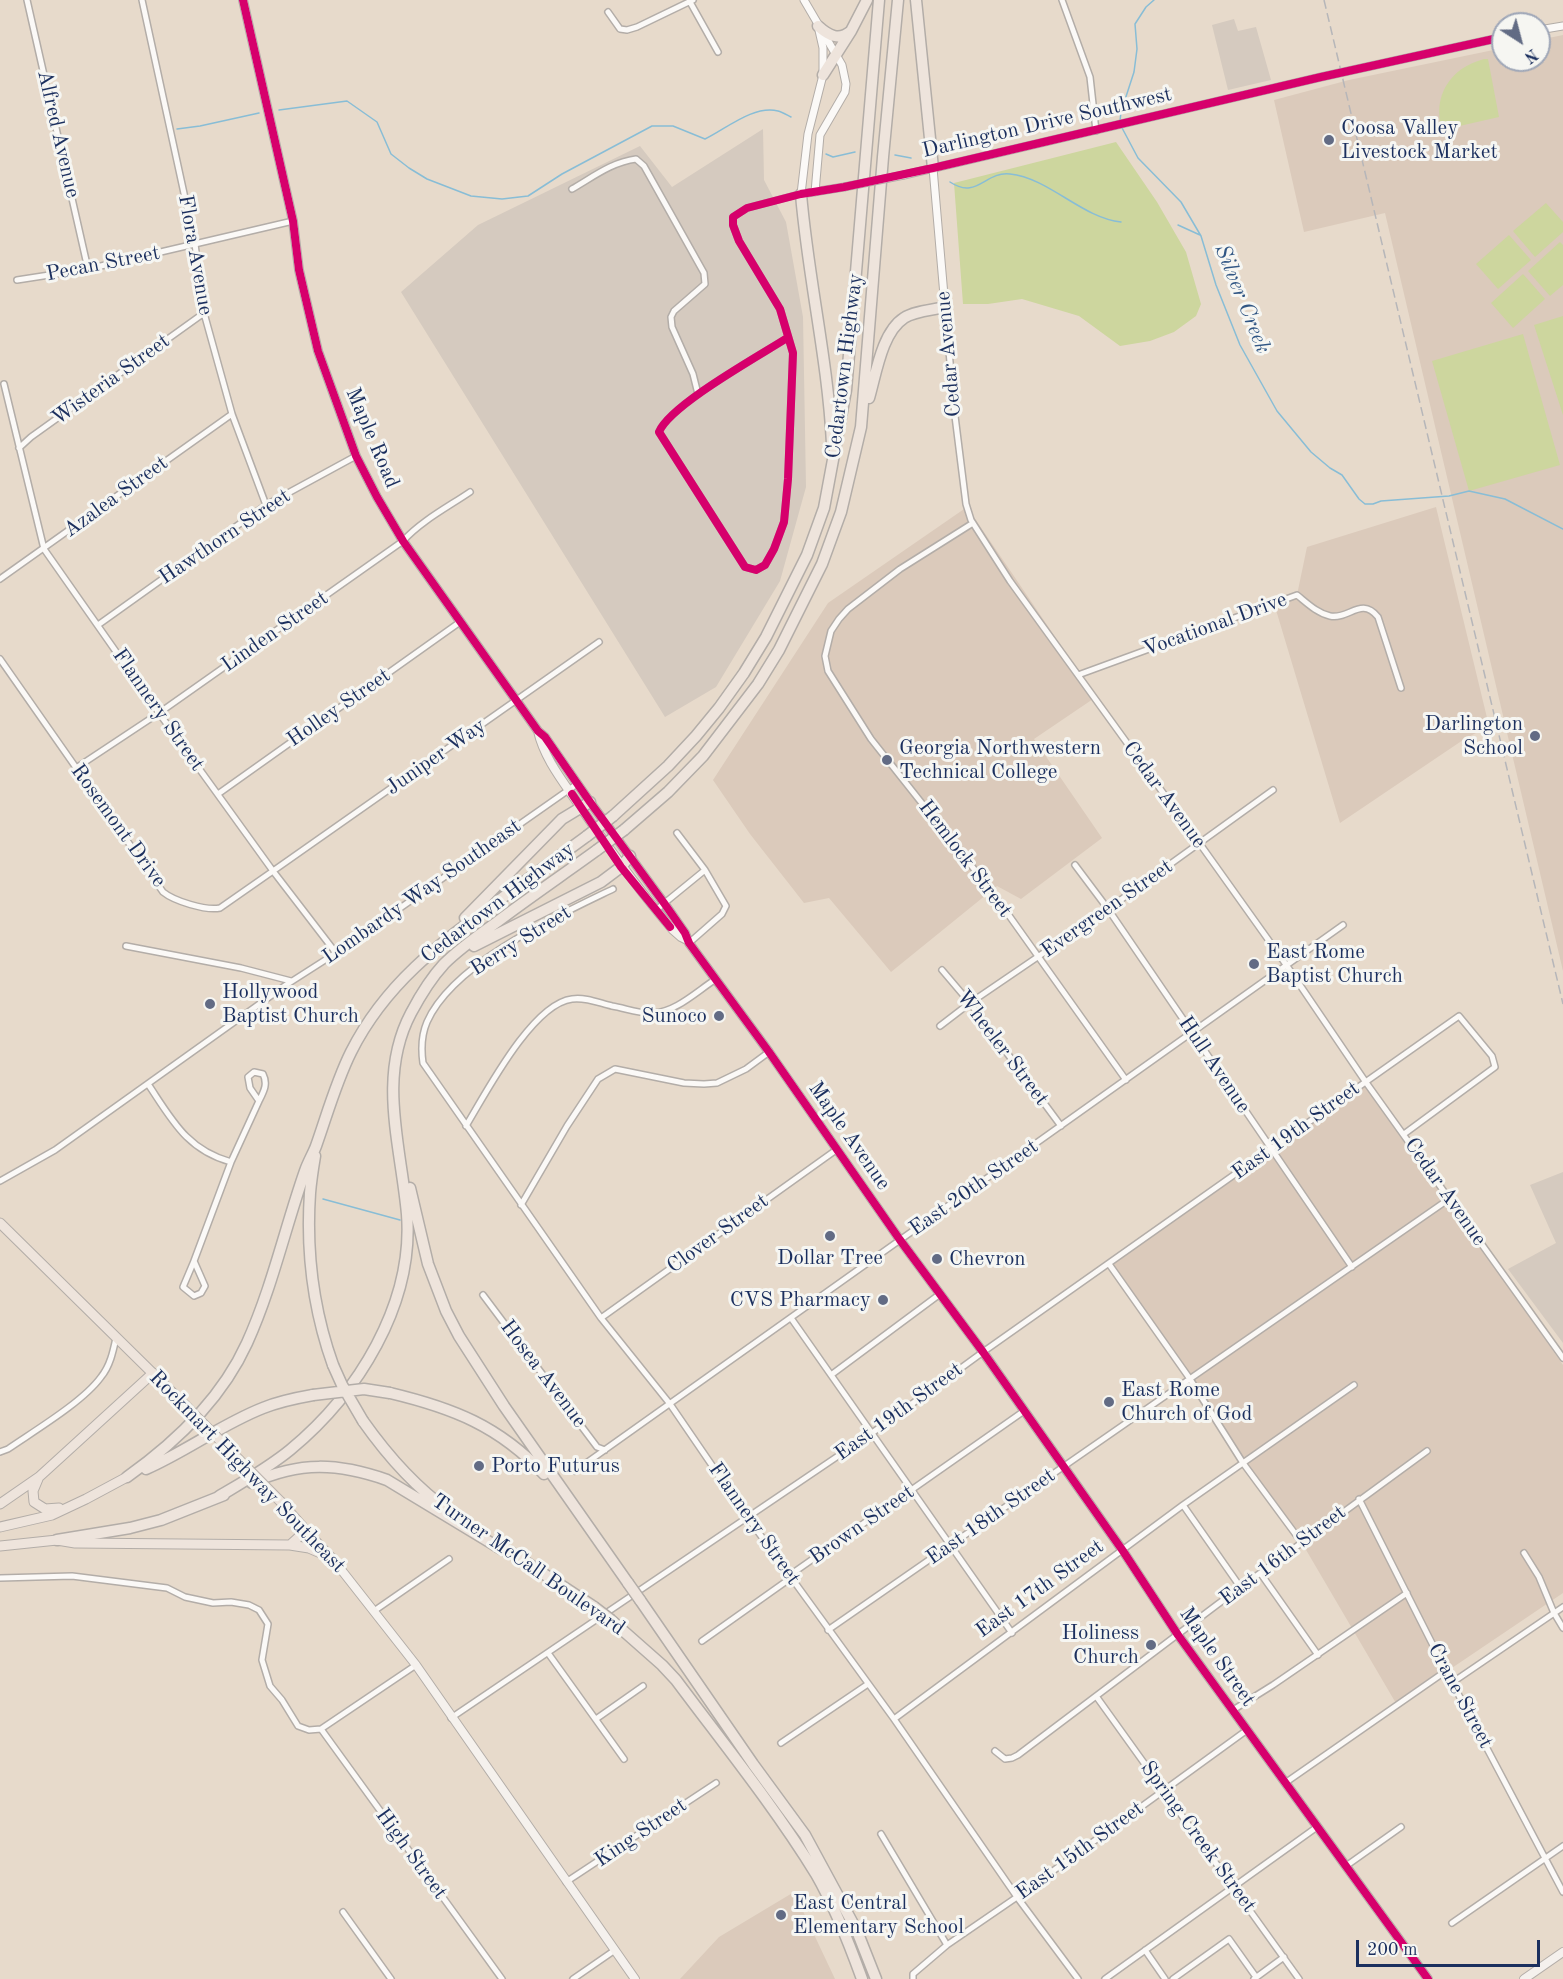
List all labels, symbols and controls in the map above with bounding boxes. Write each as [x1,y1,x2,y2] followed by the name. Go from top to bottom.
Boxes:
[1491,12,1551,72] north arrow
[1521,45,1540,65] text: N
[31,68,85,200] street label: Alfred Avenue
[920,82,1174,164] street label: Darlington Drive Southwest
[1341,115,1498,165] place label: Coosa Valley Livestock Market
[1322,133,1336,147] marker: Coosa Valley Livestock Market
[172,193,218,317] street label: Flora Avenue
[44,241,162,287] street label: Pecan Street
[1208,241,1276,357] water label: Silver Creek
[821,272,869,460] street label: Cedartown Highway
[931,290,967,418] street label: Cedar Avenue
[47,329,175,431] street label: Wisteria Street
[340,384,404,492] street label: Maple Road
[59,451,173,543] street label: Azalea Street
[154,484,296,590] street label: Hawthorn Street
[217,586,333,678] street label: Linden Street
[1140,587,1290,663] street label: Vocational Drive
[106,644,210,776] street label: Flannery Street
[282,663,396,753] street label: Holley Street
[1425,711,1523,761] place label: Darlington School
[381,713,491,801] street label: Juniper Way
[1528,729,1542,743] marker: Darlington School
[899,735,1101,785] place label: Georgia Northwestern Technical College
[1117,737,1211,853] street label: Cedar Avenue
[880,753,894,767] marker: Georgia Northwestern Technical College
[65,759,171,893] street label: Rosemont Drive
[913,795,1017,923] street label: Hemlock Street
[318,814,526,970] street label: Lombardy Way Southeast
[416,837,580,969] street label: Cedartown Highway
[1036,854,1178,964] street label: Evergreen Street
[466,900,576,982] street label: Berry Street
[1266,939,1403,989] place label: East Rome Baptist Church
[1247,957,1261,971] marker: East Rome Baptist Church
[222,979,359,1029] place label: Hollywood Baptist Church
[950,985,1054,1111] street label: Wheeler Street
[203,997,217,1011] marker: Hollywood Baptist Church
[641,1003,707,1029] place label: Sunoco
[712,1009,726,1023] marker: Sunoco
[1172,1012,1256,1118] street label: Hull Avenue
[1227,1076,1365,1186] street label: East 19th Street
[802,1077,896,1195] street label: Maple Avenue
[1398,1133,1492,1251] street label: Cedar Avenue
[905,1134,1043,1242] street label: East 20th Street
[662,1189,774,1279] street label: Clover Street
[823,1229,837,1243] marker: Dollar Tree
[777,1245,883,1271] place label: Dollar Tree
[949,1246,1026,1272] place label: Chevron
[930,1252,944,1266] marker: Chevron
[730,1287,871,1313] place label: CVS Pharmacy
[876,1293,890,1307] marker: CVS Pharmacy
[494,1315,592,1433] street label: Hosea Avenue
[830,1357,968,1467] street label: East 19th Street
[143,1365,351,1579] street label: Rockmart Highway Southeast
[1121,1377,1253,1427] place label: East Rome Church of God
[1102,1395,1116,1409] marker: East Rome Church of God
[491,1453,620,1479] place label: Porto Futurus
[702,1458,806,1590] street label: Flannery Street
[472,1459,486,1473] marker: Porto Futurus
[922,1463,1060,1571] street label: East 18th Street
[805,1480,919,1570] street label: Brown Street
[426,1489,630,1641] street label: Turner McCall Boulevard
[1215,1500,1351,1612] street label: East 16th Street
[971,1534,1109,1644] street label: East 17th Street
[1173,1602,1261,1712] street label: Maple Street
[1061,1620,1139,1670] place label: Holiness Church
[1144,1638,1158,1652] marker: Holiness Church
[1422,1639,1498,1753] street label: Crane Street
[1135,1756,1261,1918] street label: Spring Creek Street
[590,1793,692,1873] street label: King Street
[1011,1796,1149,1906] street label: East 15th Street
[370,1804,452,1904] street label: High Street
[793,1890,964,1940] place label: East Central Elementary School
[774,1908,788,1922] marker: East Central Elementary School
[1359,1928,1544,1966] scale bar
[1367,1941,1418,1959] text: 200 m

